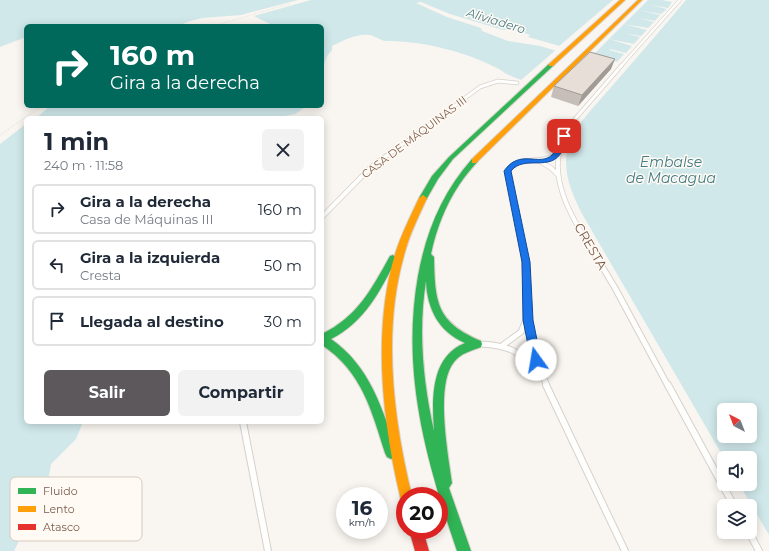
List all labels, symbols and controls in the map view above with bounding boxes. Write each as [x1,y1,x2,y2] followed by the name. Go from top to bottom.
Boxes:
[464,4,528,37] water label: Aliviadero
[110,38,195,72] text: 160 m
[44,40,96,92] icon: right
[110,72,260,94] text: Gira a la derecha
[359,93,469,181] street label: CASA DE MÁQUINAS III
[547,119,581,153] pin
[553,125,575,147] icon: arrive
[44,127,109,156] text: 1 min
[262,129,304,171] button: close
[626,153,716,187] water label: Embalse de Macagua
[44,157,123,173] text: 240 m · 11:58
[80,192,211,211] text: Gira a la derecha
[46,198,68,220] icon: right
[258,200,302,219] text: 160 m
[80,211,213,227] text: Casa de Máquinas III
[571,220,611,273] street label: CRESTA
[80,248,220,267] text: Gira a la izquierda
[46,254,68,276] icon: left
[264,256,302,275] text: 50 m
[80,267,121,283] text: Cresta
[46,310,68,332] icon: arrive
[80,312,224,331] text: Llegada al destino
[264,312,302,331] text: 30 m
[515,339,557,381] position arrow
[44,370,170,416] button: Salir
[178,370,304,416] button: Compartir
[717,403,757,443] north arrow
[717,403,757,539] map controls
[717,451,757,491] button: sound
[10,477,142,541] legend
[43,484,78,498] text: Fluido
[396,487,448,539] speed limit sign: 20
[352,496,372,520] text: 16
[717,499,757,539] button: layers
[43,502,75,516] text: Lento
[349,516,375,529] text: km/h
[43,520,80,534] text: Atasco

